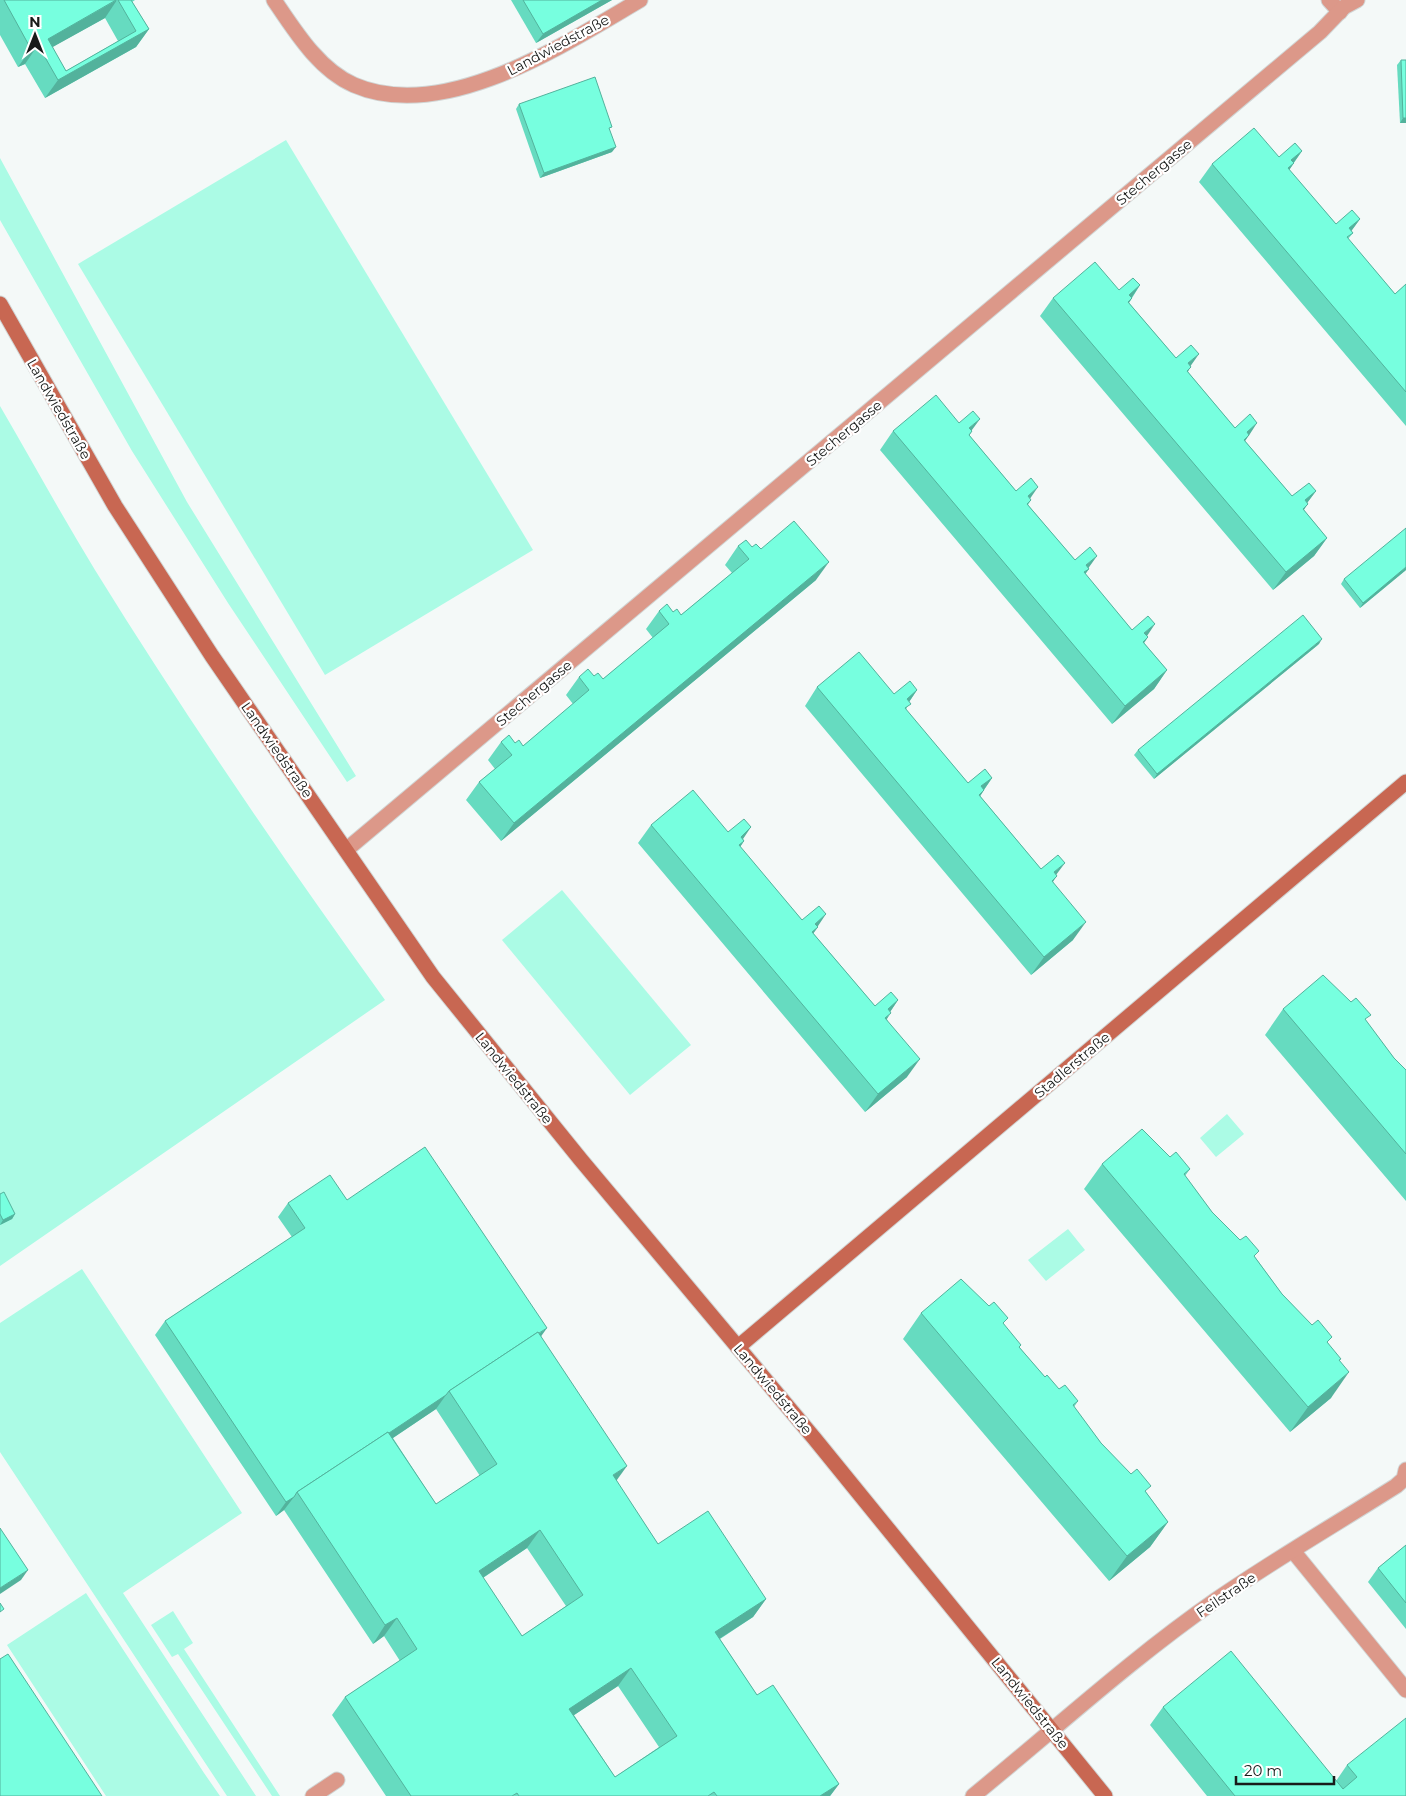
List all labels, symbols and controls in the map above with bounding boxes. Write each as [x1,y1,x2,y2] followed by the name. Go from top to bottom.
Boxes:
[10,10,60,60] north arrow
[504,10,612,80] street label: Landwiedstraße
[29,13,41,31] text: N
[1112,135,1196,209] street label: Stechergasse
[23,356,95,462] street label: Landwiedstraße
[802,396,886,470] street label: Stechergasse
[492,656,576,730] street label: Stechergasse
[237,699,317,801] street label: Landwiedstraße
[471,1028,557,1128] street label: Landwiedstraße
[1031,1028,1113,1102] street label: Stadlerstraße
[730,1340,816,1438] street label: Landwiedstraße
[1193,1568,1259,1622] street label: Feilstraße
[987,1653,1073,1753] street label: Landwiedstraße
[1236,1754,1334,1786] scale bar
[1244,1761,1282,1780] text: 20 m

